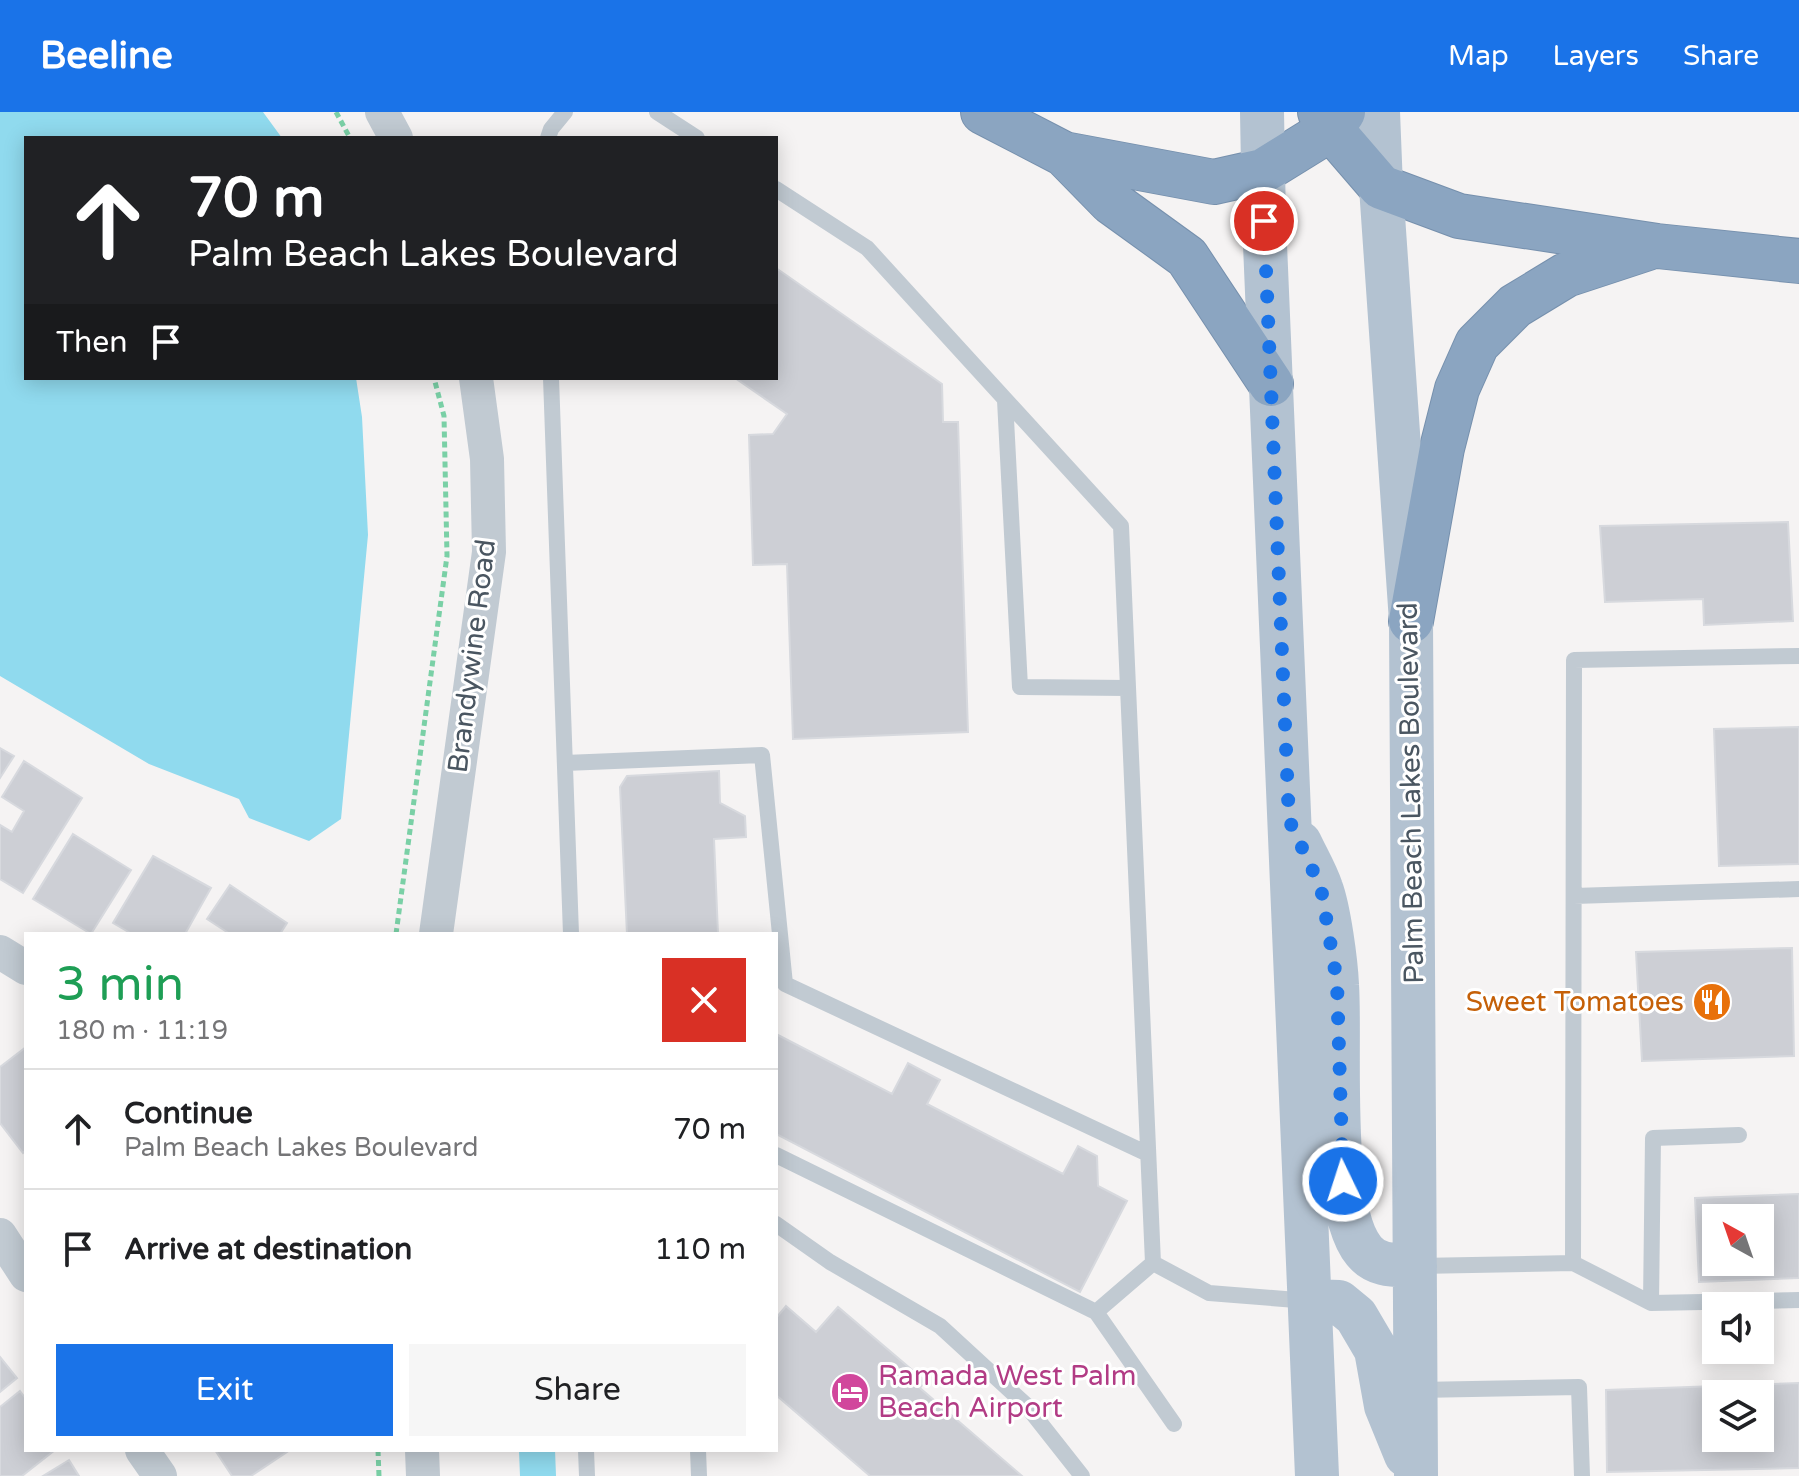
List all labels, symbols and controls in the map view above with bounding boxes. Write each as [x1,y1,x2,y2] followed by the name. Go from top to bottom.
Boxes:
[40,33,173,79] text: Beeline
[1448,39,1509,73] text: Map
[1553,39,1639,73] text: Layers
[1683,39,1759,73] text: Share
[188,165,324,232] text: 70 m
[56,168,160,272] icon: ahead
[1230,187,1298,255] pin
[1242,199,1286,243] icon: arrive
[188,233,679,276] text: Palm Beach Lakes Boulevard
[144,320,188,364] icon: arrive
[56,324,128,361] text: Then
[441,537,503,775] street label: Brandywine Road
[1391,602,1431,984] street label: Palm Beach Lakes Boulevard
[56,956,184,1014] text: 3 min
[662,958,746,1042] button: close
[1691,981,1733,1023] restaurant icon: Sweet Tomatoes
[1466,985,1684,1019] place label: Sweet Tomatoes
[56,1015,228,1046] text: 180 m · 11:19
[124,1095,253,1132] text: Continue
[56,1107,100,1151] icon: ahead
[673,1111,746,1148] text: 70 m
[124,1132,478,1163] text: Palm Beach Lakes Boulevard
[1301,1139,1385,1223] position arrow
[1702,1204,1774,1276] north arrow
[1702,1204,1774,1452] map controls
[56,1227,100,1271] icon: arrive
[124,1231,412,1268] text: Arrive at destination
[654,1231,746,1268] text: 110 m
[1702,1292,1774,1364] button: sound
[56,1344,393,1436] button: Exit
[409,1344,746,1436] button: Share
[878,1359,1137,1425] place label: Ramada West Palm Beach Airport
[829,1371,871,1413] hotel icon: Ramada West Palm Beach Airport
[1702,1380,1774,1452] button: layers

